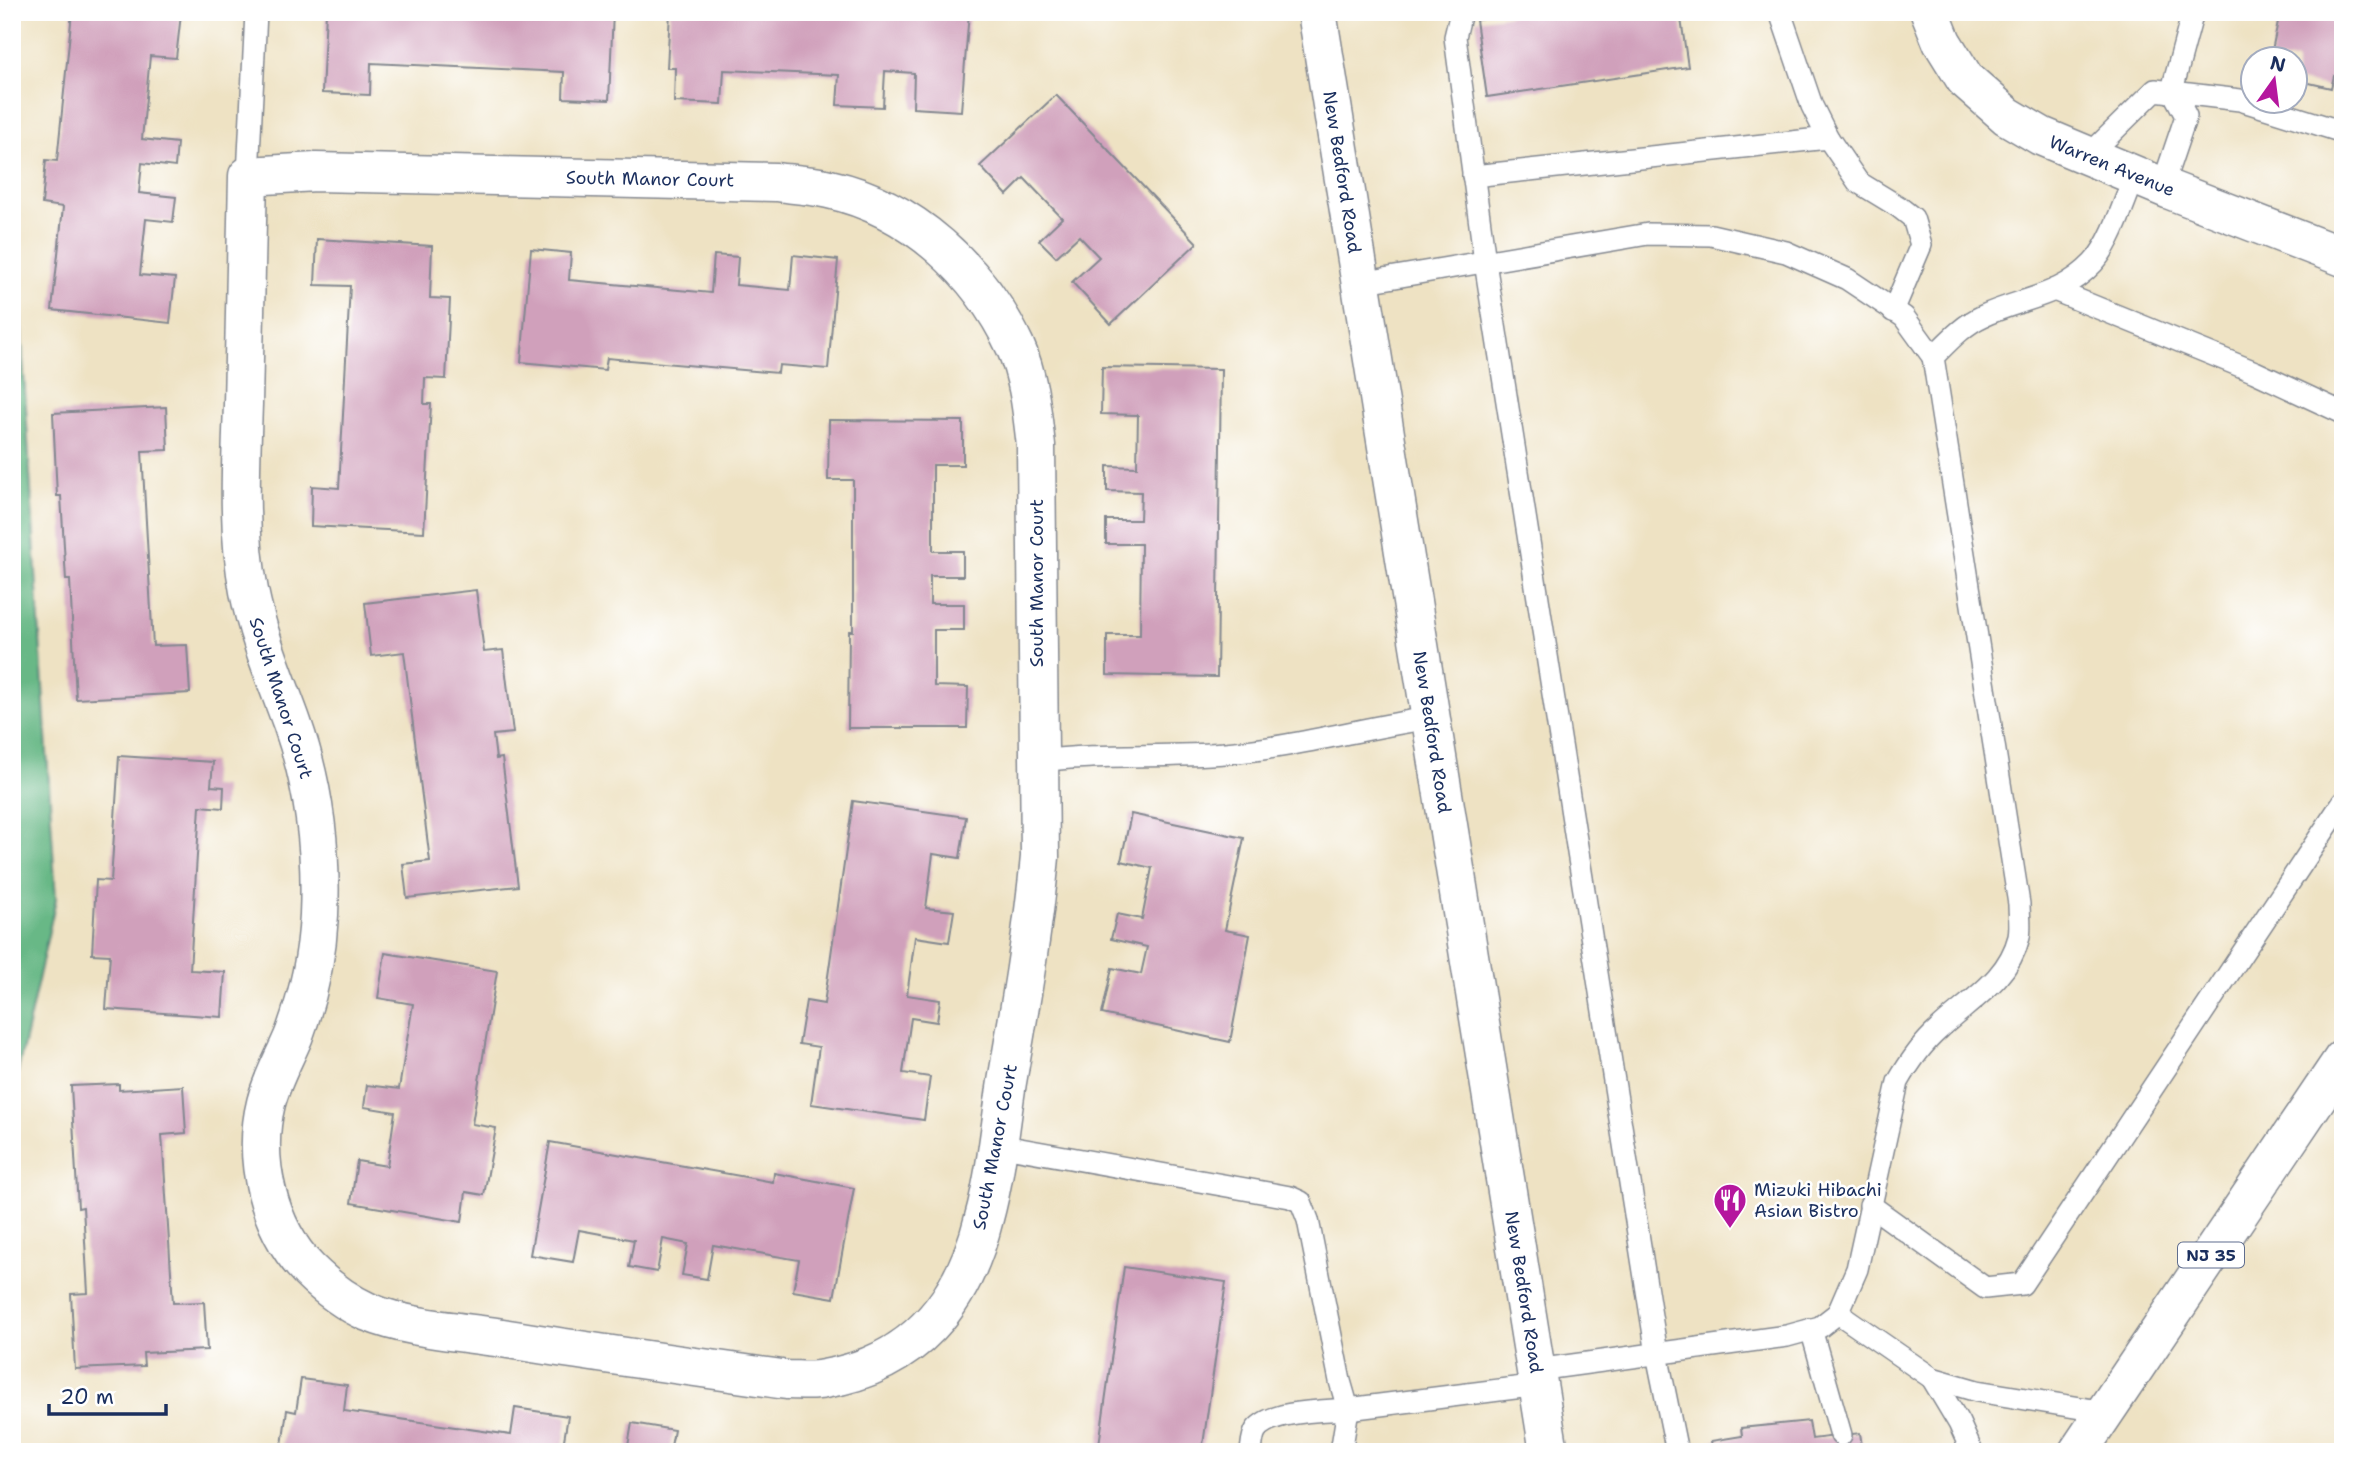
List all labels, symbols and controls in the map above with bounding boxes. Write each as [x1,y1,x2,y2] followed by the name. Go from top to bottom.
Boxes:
[2240,46,2310,116] north arrow
[2268,50,2288,78] text: N
[1317,89,1367,255] street label: New Bedford Road
[2046,130,2178,202] street label: Warren Avenue
[566,166,734,192] street label: South Manor Court
[1025,499,1049,667] street label: South Manor Court
[244,614,318,782] street label: South Manor Court
[1407,649,1457,815] street label: New Bedford Road
[967,1062,1023,1232] street label: South Manor Court
[1754,1178,1882,1223] place label: Mizuki Hibachi Asian Bistro
[1711,1181,1749,1230] restaurant icon: Mizuki Hibachi Asian Bistro
[1499,1209,1549,1375] street label: New Bedford Road
[2178,1242,2244,1268] road number: NJ 35
[49,1373,166,1417] scale bar
[60,1383,114,1411] text: 20 m

